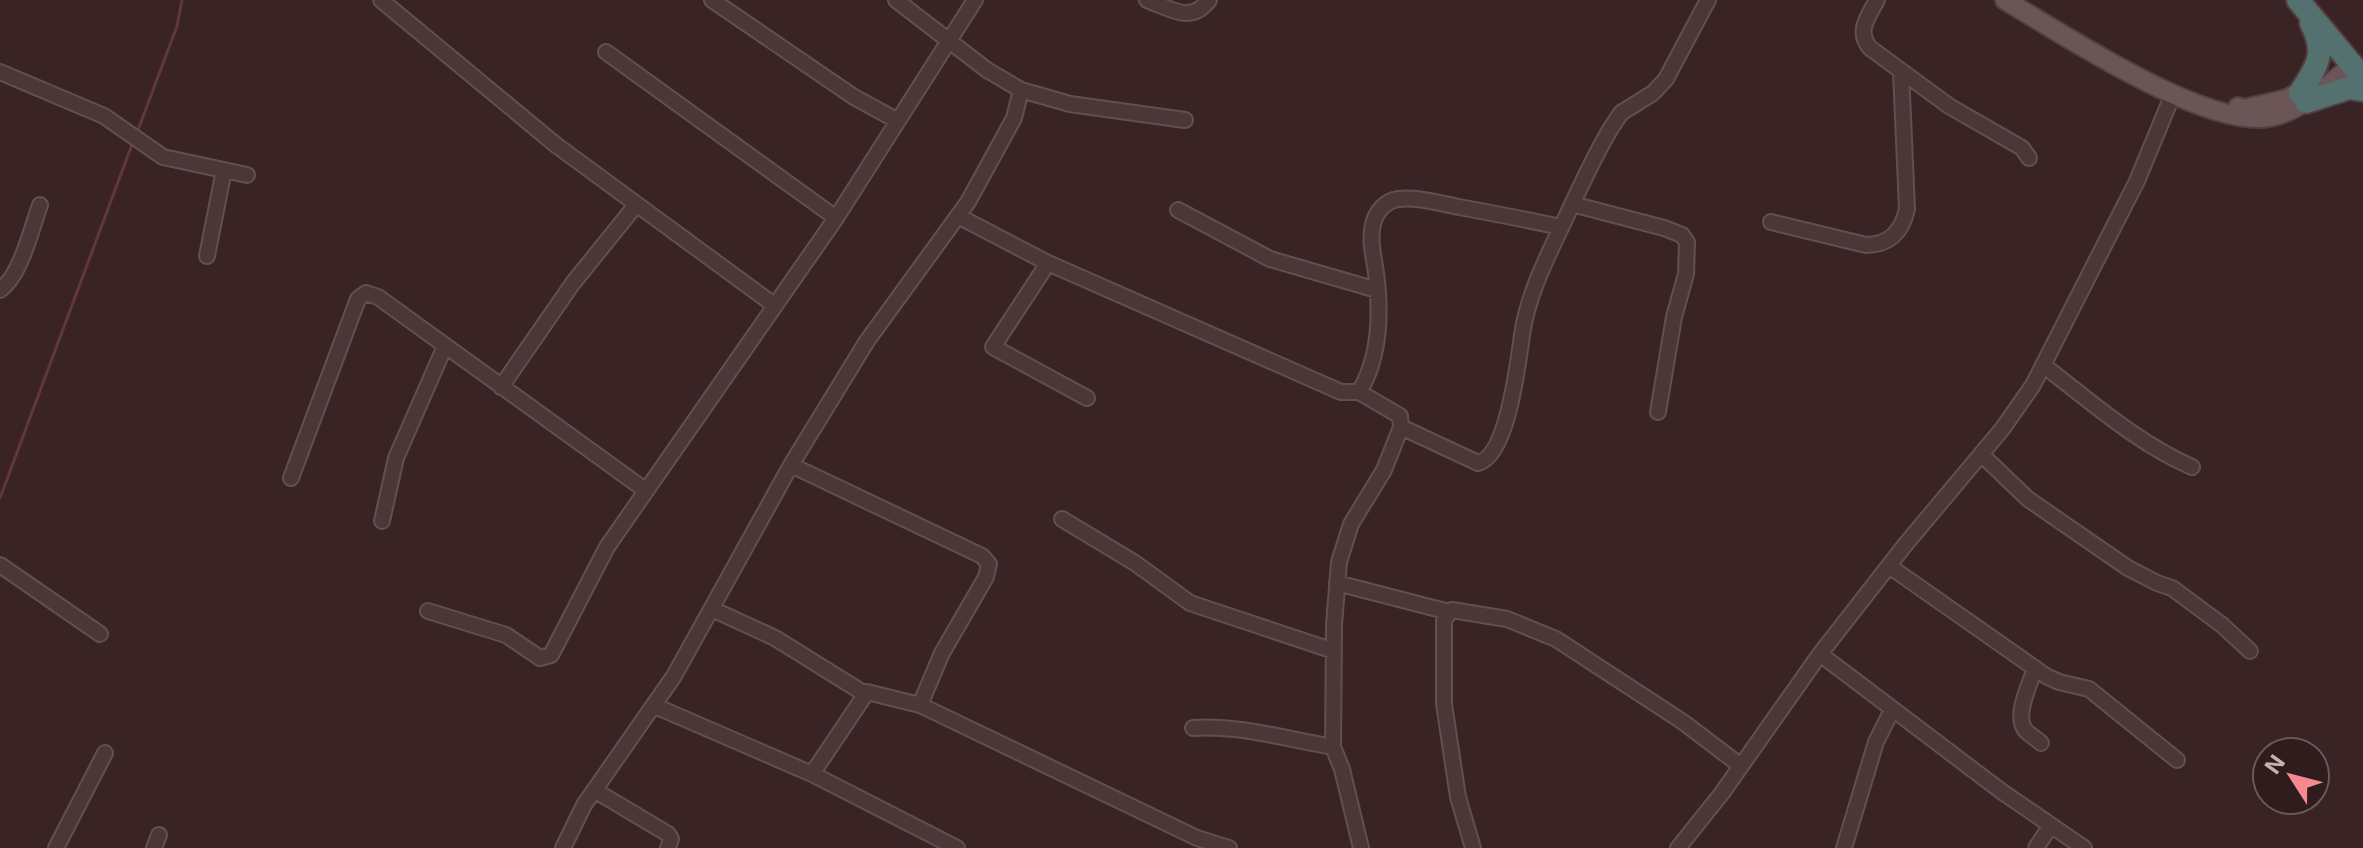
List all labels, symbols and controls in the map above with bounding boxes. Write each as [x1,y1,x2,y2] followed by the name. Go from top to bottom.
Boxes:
[2251,736,2331,816] north arrow
[2259,750,2290,779] text: N

